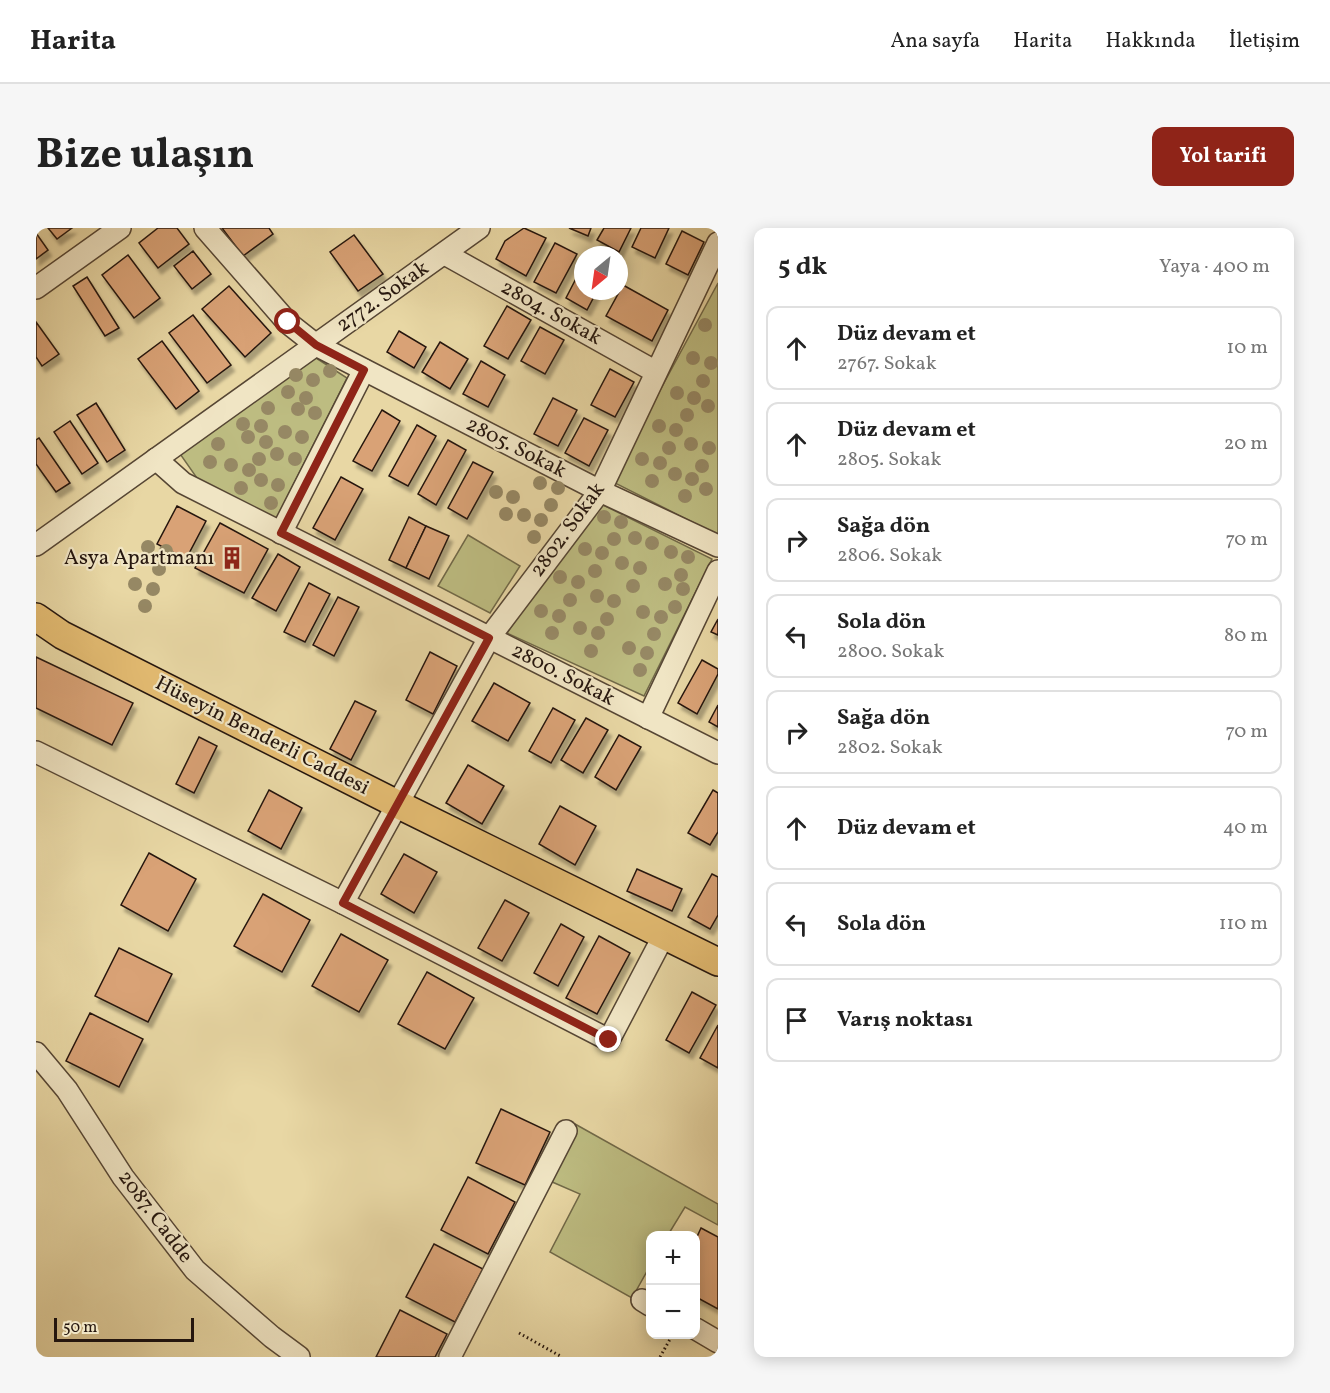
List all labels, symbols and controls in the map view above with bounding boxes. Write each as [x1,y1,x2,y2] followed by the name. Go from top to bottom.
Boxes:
[30,22,116,61] text: Harita
[890,27,980,56] text: Ana sayfa
[1013,27,1072,56] text: Harita
[1105,27,1196,56] text: Hakkında
[1229,27,1300,56] text: İletişim
[36,127,255,186] text: Bize ulaşın
[1152,127,1294,186] button: Yol tarifi
[574,246,628,300] north arrow
[778,249,827,285] text: 5 dk
[1159,253,1270,281] text: Yaya · 400 m
[331,254,436,340] street label: 2772. Sokak
[495,273,607,353] street label: 2804. Sokak
[274,308,300,334] route start
[837,319,976,350] text: Düz devam et
[780,332,813,365] icon: ahead
[1227,334,1268,362] text: 10 m
[837,350,937,378] text: 2767. Sokak
[461,410,572,486] street label: 2805. Sokak
[837,415,976,446] text: Düz devam et
[780,428,813,461] icon: ahead
[1224,430,1268,458] text: 20 m
[837,446,941,474] text: 2805. Sokak
[524,476,613,583] street label: 2802. Sokak
[837,511,930,542] text: Sağa dön
[780,524,813,557] icon: right
[1225,526,1268,554] text: 70 m
[837,542,942,570] text: 2806. Sokak
[64,544,214,573] place label: Asya Apartmanı
[219,545,245,571] building icon: Asya Apartmanı
[837,607,926,638] text: Sola dön
[780,620,813,653] icon: left
[1224,622,1268,650] text: 80 m
[506,637,620,714] street label: 2800. Sokak
[837,638,944,666] text: 2800. Sokak
[150,669,374,803] street label: Hüseyin Benderli Caddesi
[837,703,930,734] text: Sağa dön
[780,716,813,749] icon: right
[1225,718,1268,746] text: 70 m
[837,734,943,762] text: 2802. Sokak
[780,812,813,845] icon: ahead
[837,813,976,844] text: Düz devam et
[1223,814,1268,842] text: 40 m
[780,908,813,941] icon: left
[837,909,926,940] text: Sola dön
[1219,910,1268,938] text: 110 m
[780,1004,813,1037] icon: arrive
[837,1005,973,1036] text: Varış noktası
[595,1026,621,1052] route end
[110,1165,200,1269] street label: 2087. Cadde
[646,1231,700,1339] map controls
[646,1231,700,1285] button: +
[646,1285,700,1339] button: −
[54,1315,194,1342] scale bar
[63,1317,97,1339] text: 50 m

